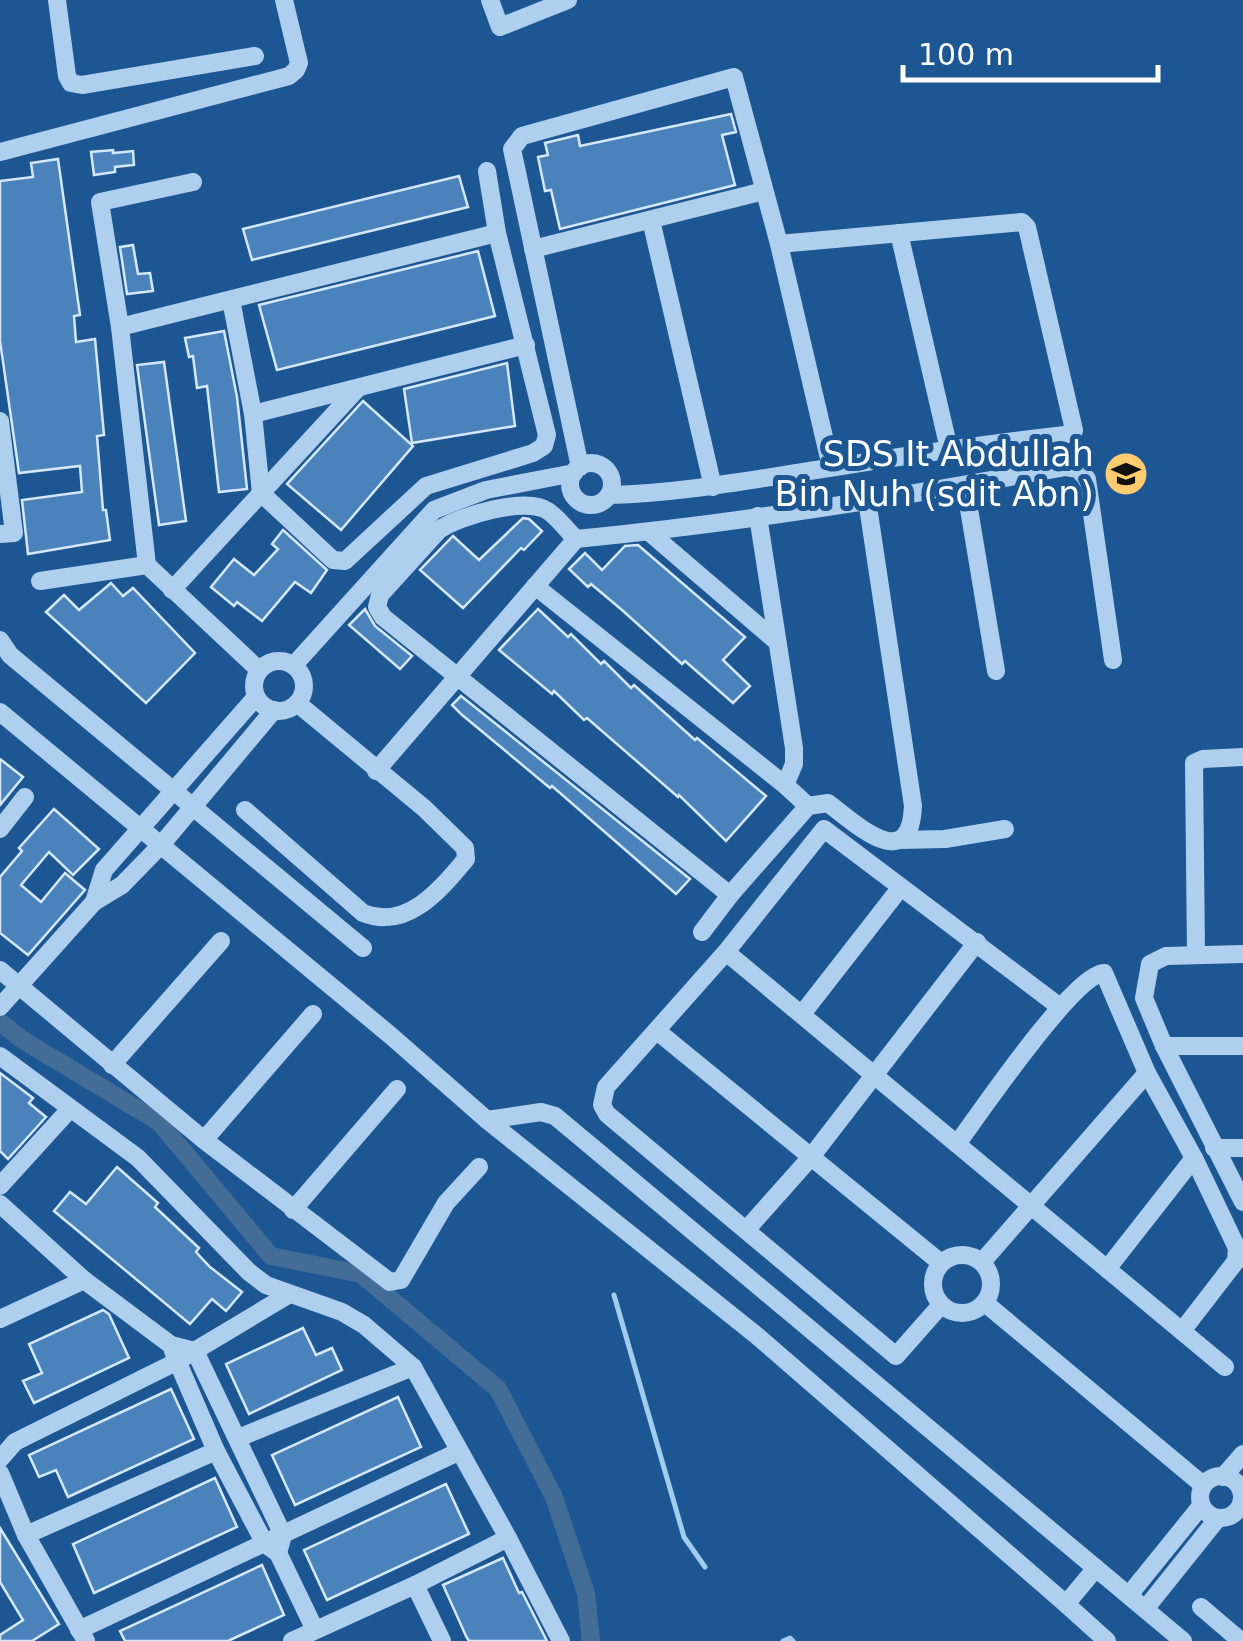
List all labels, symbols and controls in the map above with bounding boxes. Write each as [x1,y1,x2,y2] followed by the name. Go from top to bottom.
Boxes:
[903,20,1158,82] scale bar
[918,37,1014,72] text: 100 m
[775,434,1094,514] place label: SDS It Abdullah Bin Nuh (sdit Abn)
[1103,451,1149,497] school or university icon: SDS It Abdullah Bin Nuh (sdit Abn)

